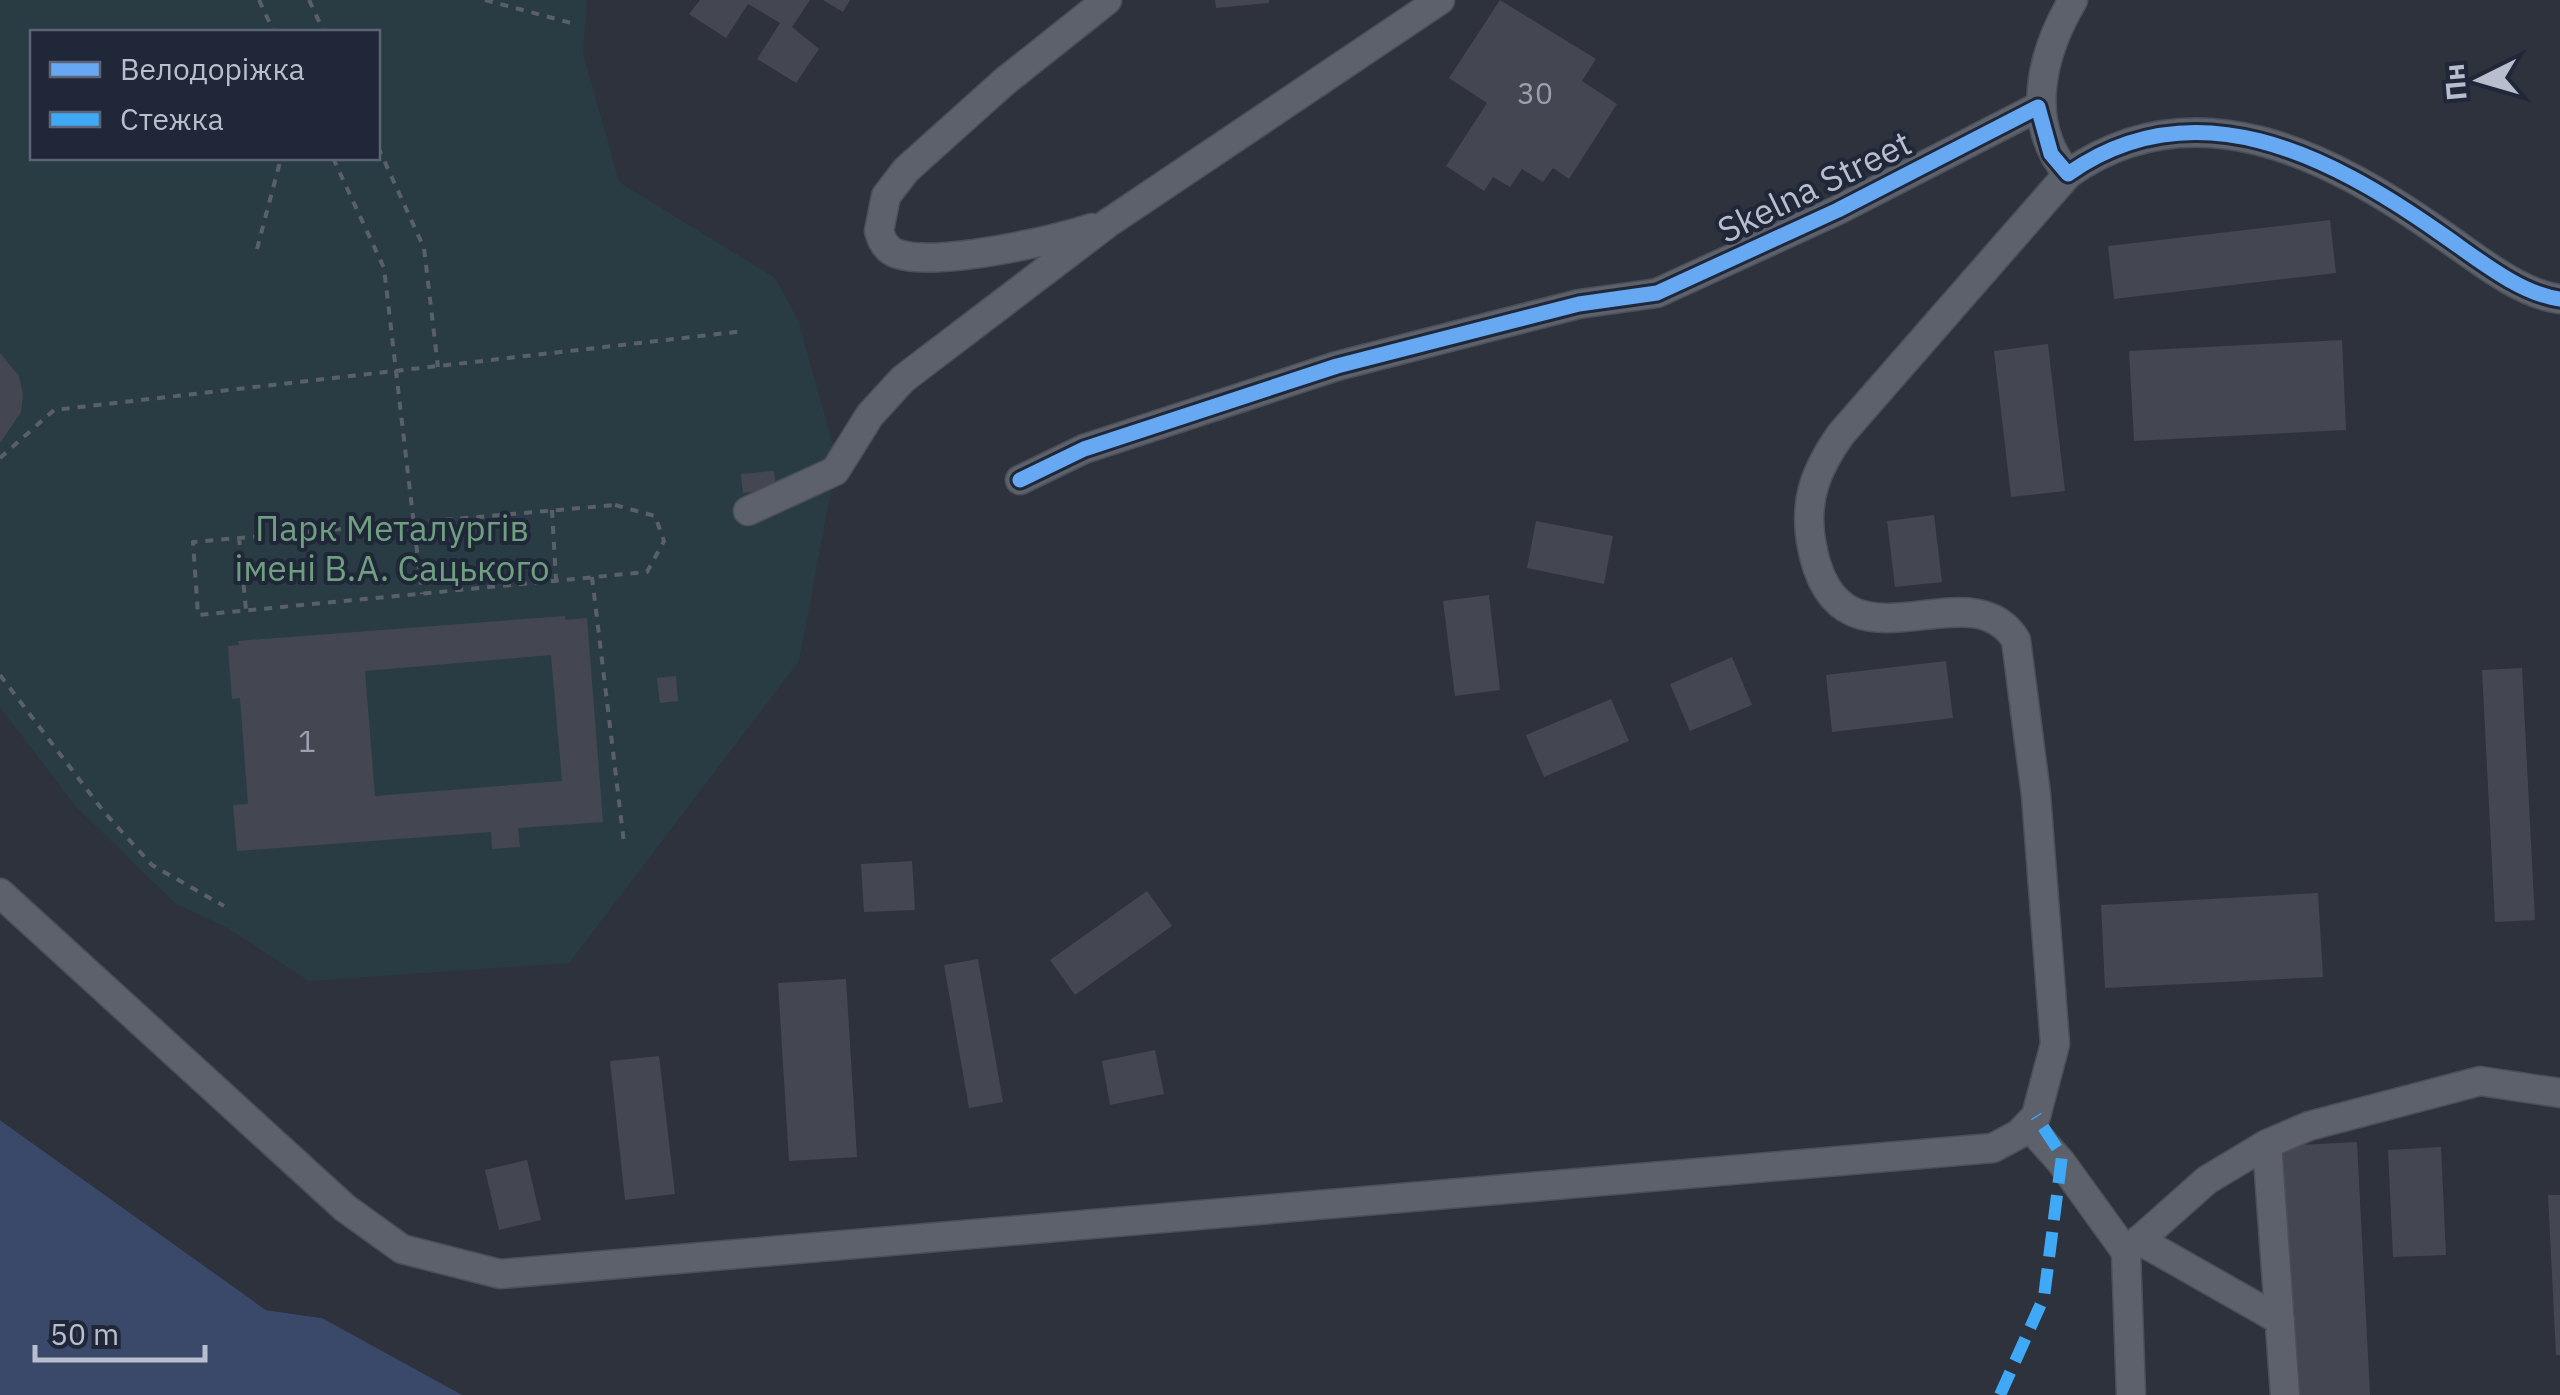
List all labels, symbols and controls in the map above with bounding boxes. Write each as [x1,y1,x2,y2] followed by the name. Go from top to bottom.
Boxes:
[30,30,380,160] legend
[2430,30,2530,130] north arrow
[120,49,305,88] text: Велодоріжка
[2435,62,2475,102] text: Пн
[1517,73,1553,112] house number: 30
[120,99,224,138] text: Стежка
[1710,119,1918,253] street label: Skelna Street
[234,505,550,591] park label: Парк Металургів імені В.А. Сацького
[298,721,316,760] house number: 1
[35,1300,205,1362] scale bar
[50,1314,119,1353] text: 50 m

